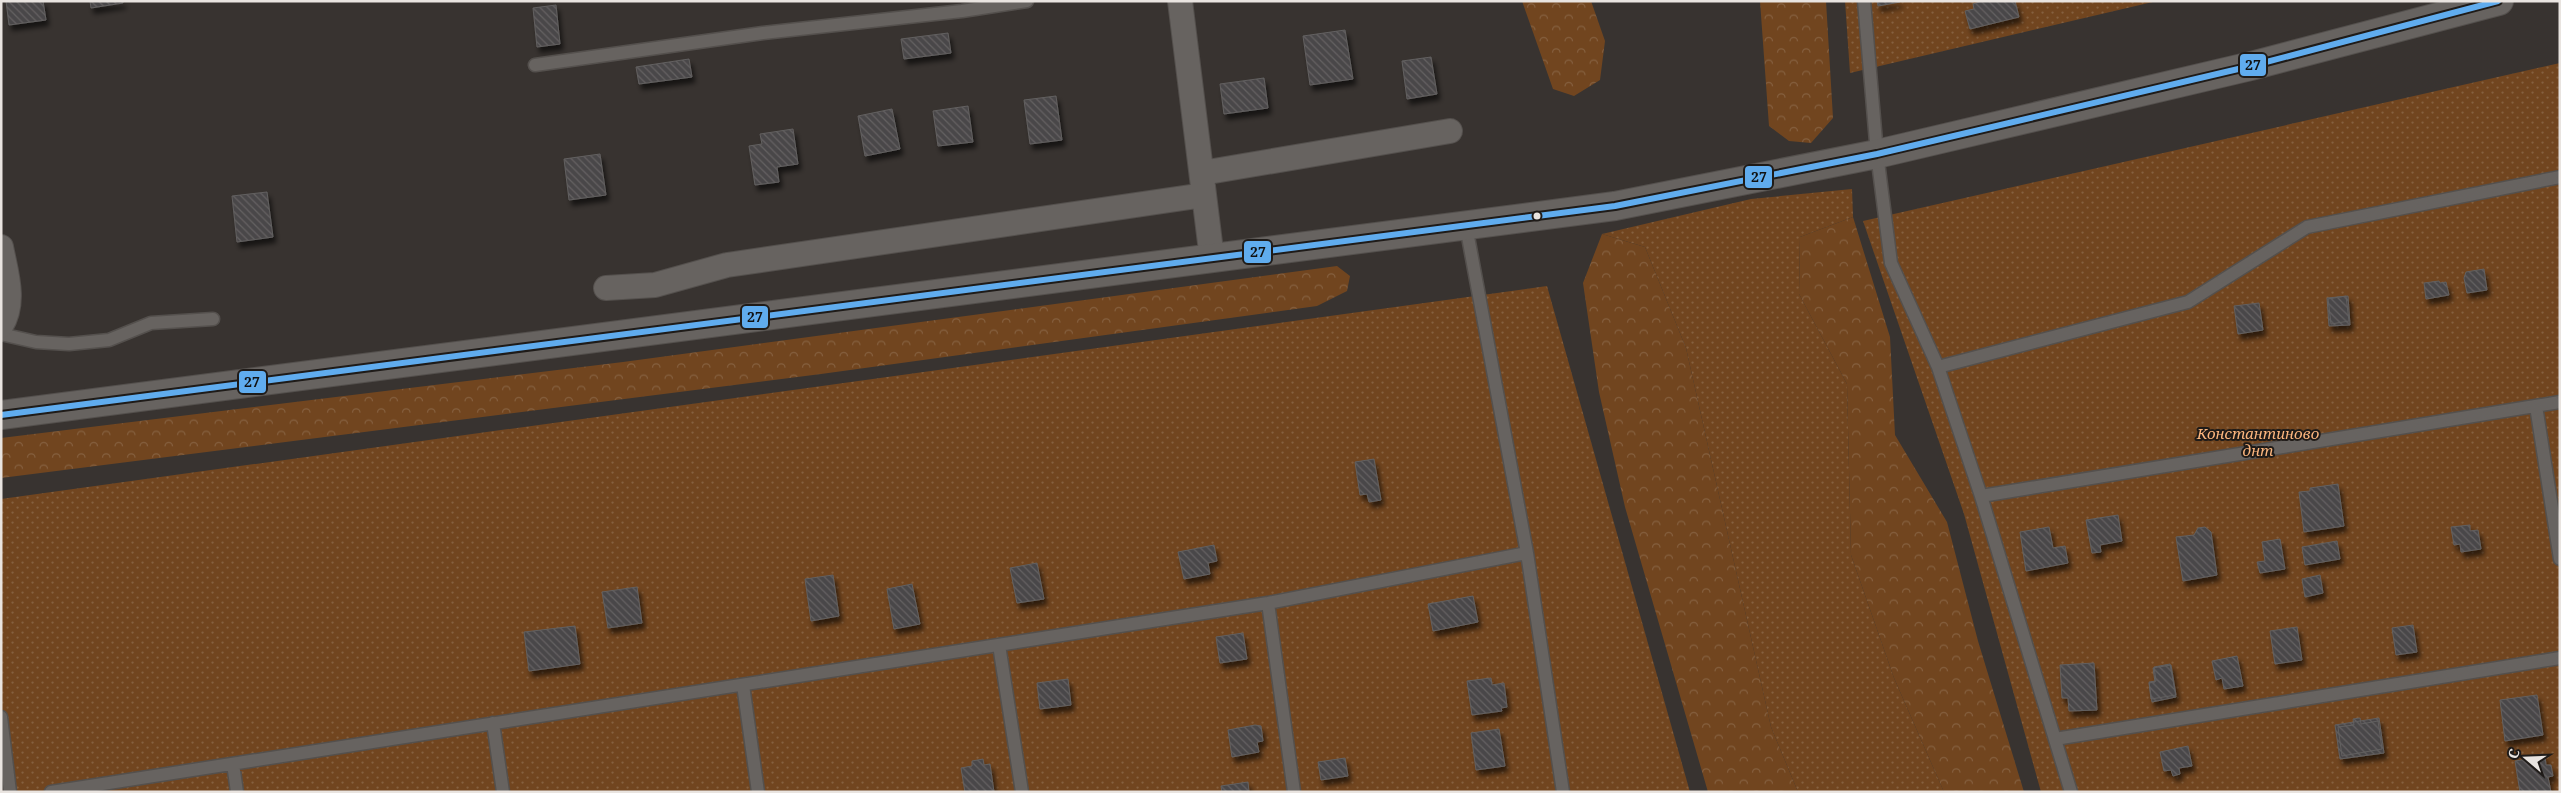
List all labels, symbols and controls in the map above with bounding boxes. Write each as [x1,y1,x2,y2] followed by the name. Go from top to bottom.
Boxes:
[2239,53,2267,77] line badge: 27
[2245,55,2261,74] text: 27
[1744,165,1773,189] line badge: 27
[1751,167,1767,186] text: 27
[1532,211,1542,221] unlabelled marker
[1243,240,1272,264] line badge: 27
[1250,242,1266,261] text: 27
[741,305,769,329] line badge: 27
[747,307,763,326] text: 27
[238,370,267,394] line badge: 27
[244,372,260,391] text: 27
[2196,423,2320,460] park label: Константиново днт
[2501,733,2551,783] north arrow
[2503,746,2524,761] text: С

